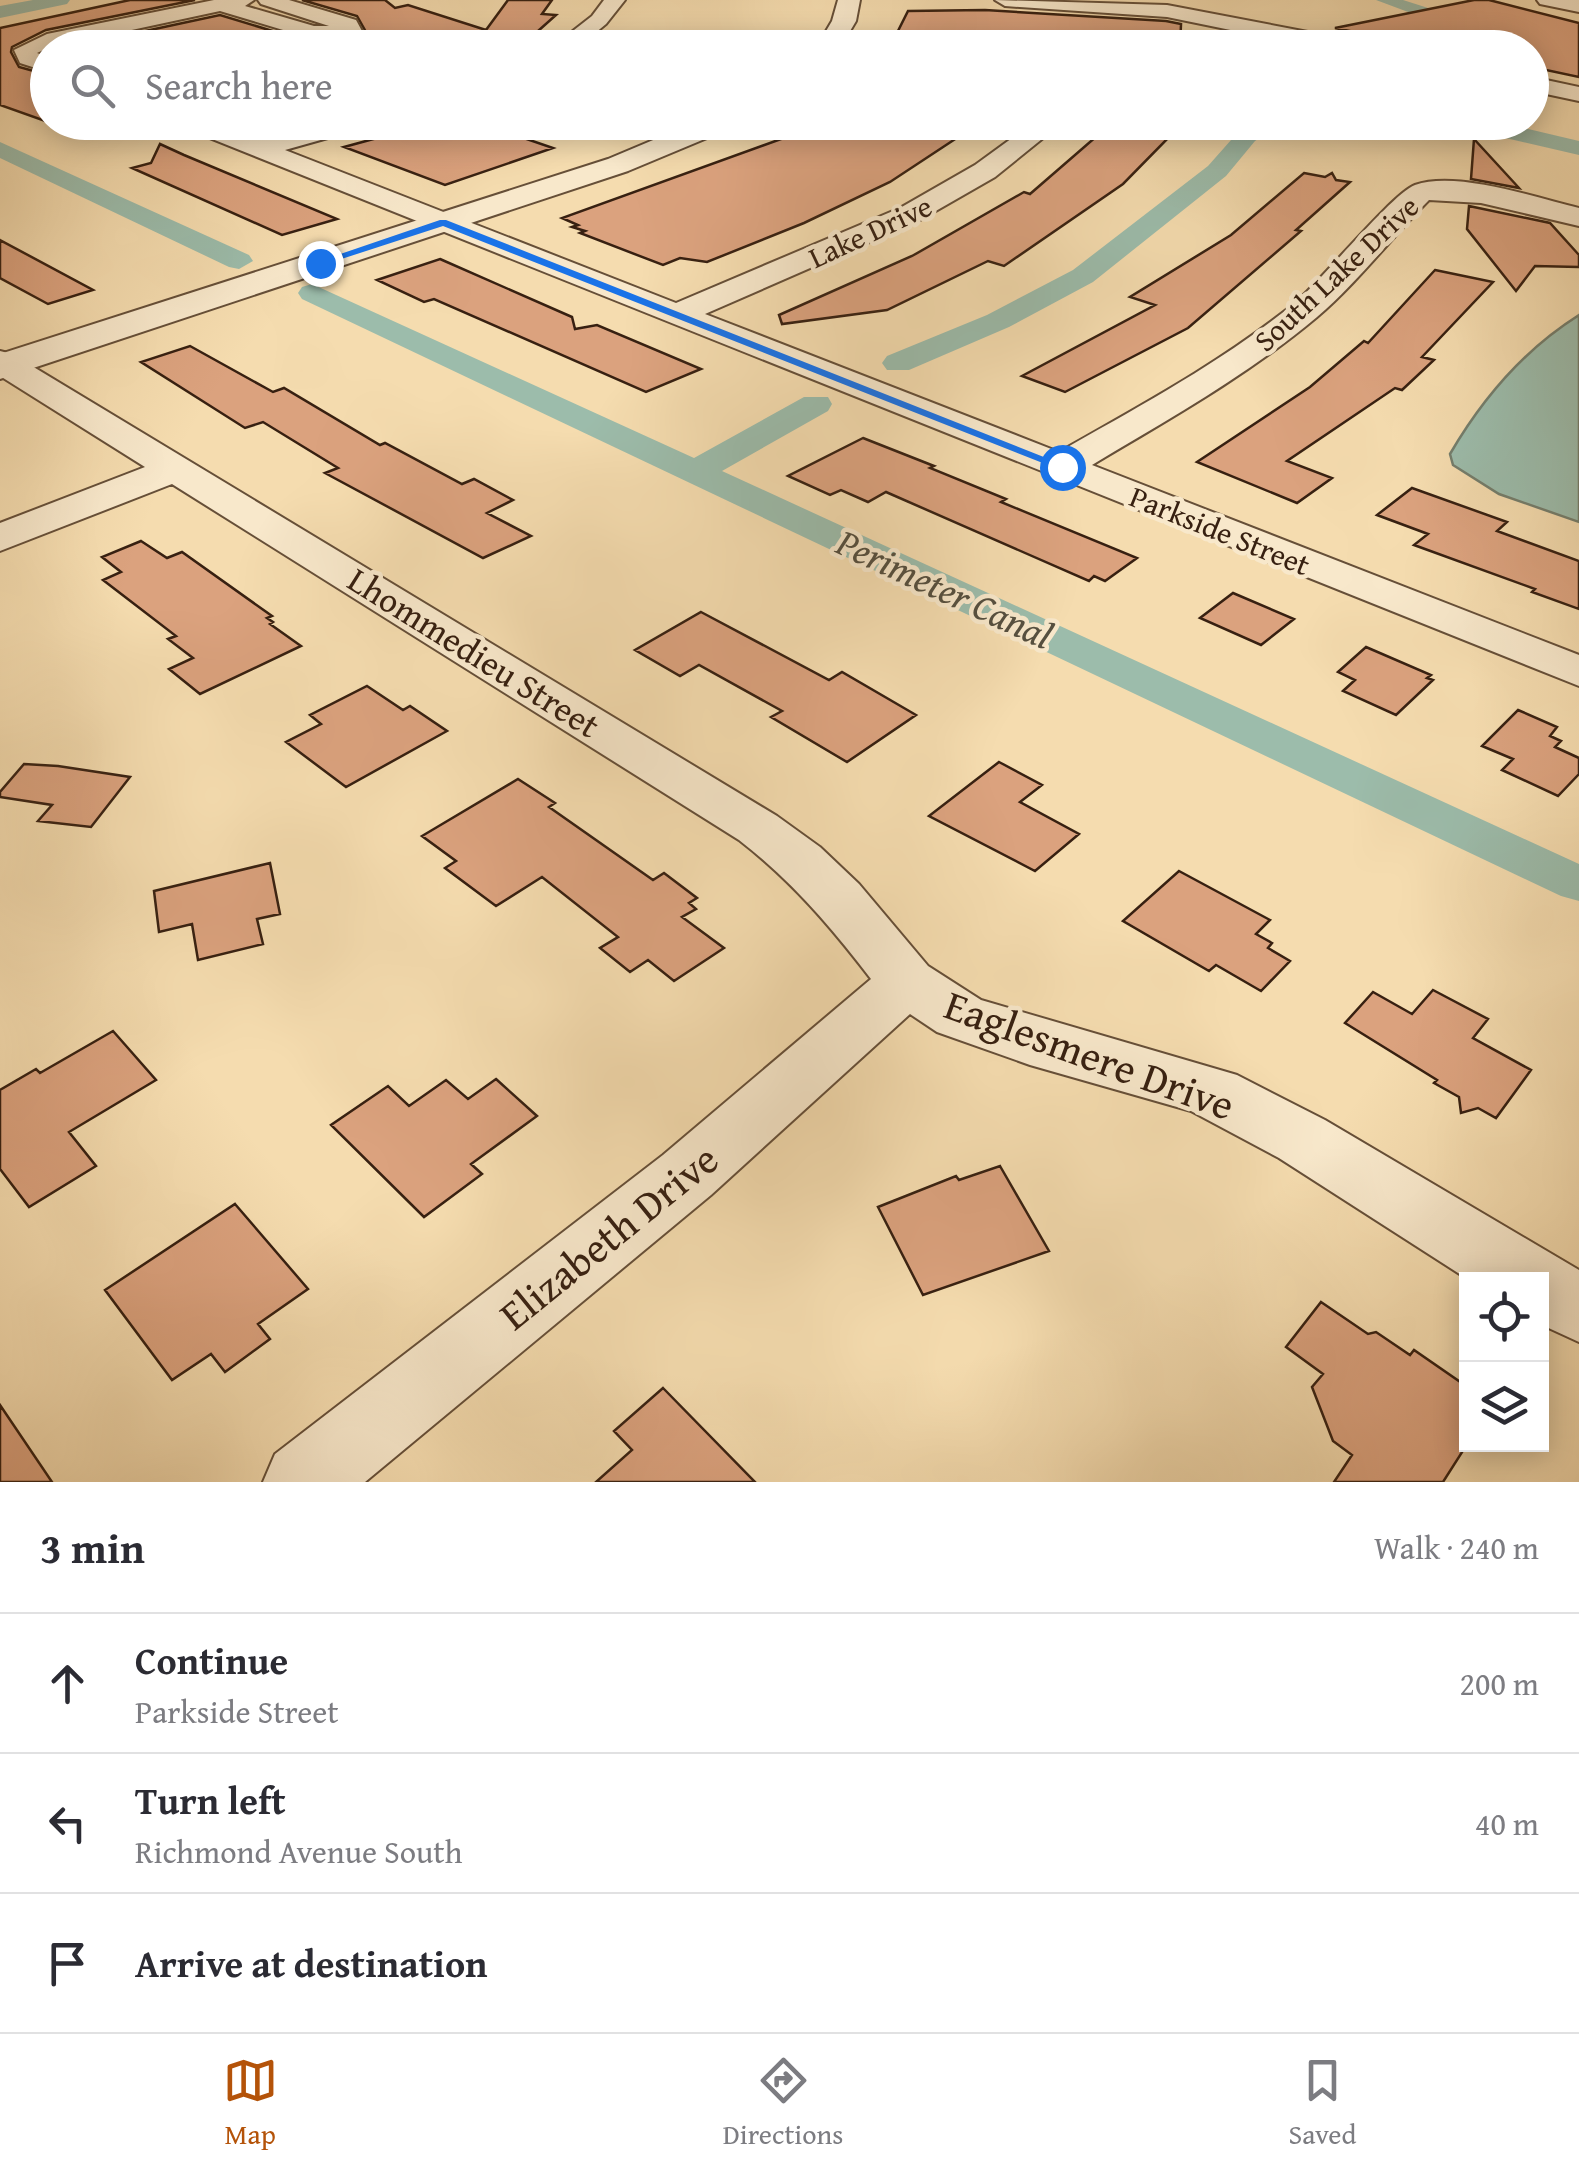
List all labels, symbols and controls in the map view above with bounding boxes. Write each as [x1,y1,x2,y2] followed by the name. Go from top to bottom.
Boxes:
[30,30,1549,140] search box
[145,57,333,113] text: Search here
[65,58,120,113] icon: search
[801,183,939,279] street label: Lake Drive
[1244,185,1428,361] street label: South Lake Drive
[298,241,344,287] route end
[1040,445,1086,491] route start
[1123,474,1317,586] street label: Parkside Street
[827,513,1062,662] water label: Perimeter Canal
[338,554,610,750] street label: Lhommedieu Street
[937,973,1243,1135] street label: Eaglesmere Drive
[485,1128,731,1344] street label: Elizabeth Drive
[1459,1272,1549,1452] map controls
[1459,1272,1549,1362] button: locate
[1459,1362,1549,1452] button: layers
[40,1517,145,1578] text: 3 min
[1374,1524,1539,1571] text: Walk · 240 m
[135,1632,288,1688] text: Continue
[40,1656,95,1711] icon: ahead
[1460,1660,1539,1707] text: 200 m
[135,1688,339,1735] text: Parkside Street
[135,1772,286,1828] text: Turn left
[40,1796,95,1851] icon: left
[1475,1800,1539,1847] text: 40 m
[135,1828,463,1875] text: Richmond Avenue South
[135,1935,488,1991] text: Arrive at destination
[40,1936,95,1991] icon: arrive
[223,2053,278,2154] tab: Map
[723,2053,843,2154] tab: Directions
[1289,2053,1356,2154] tab: Saved

